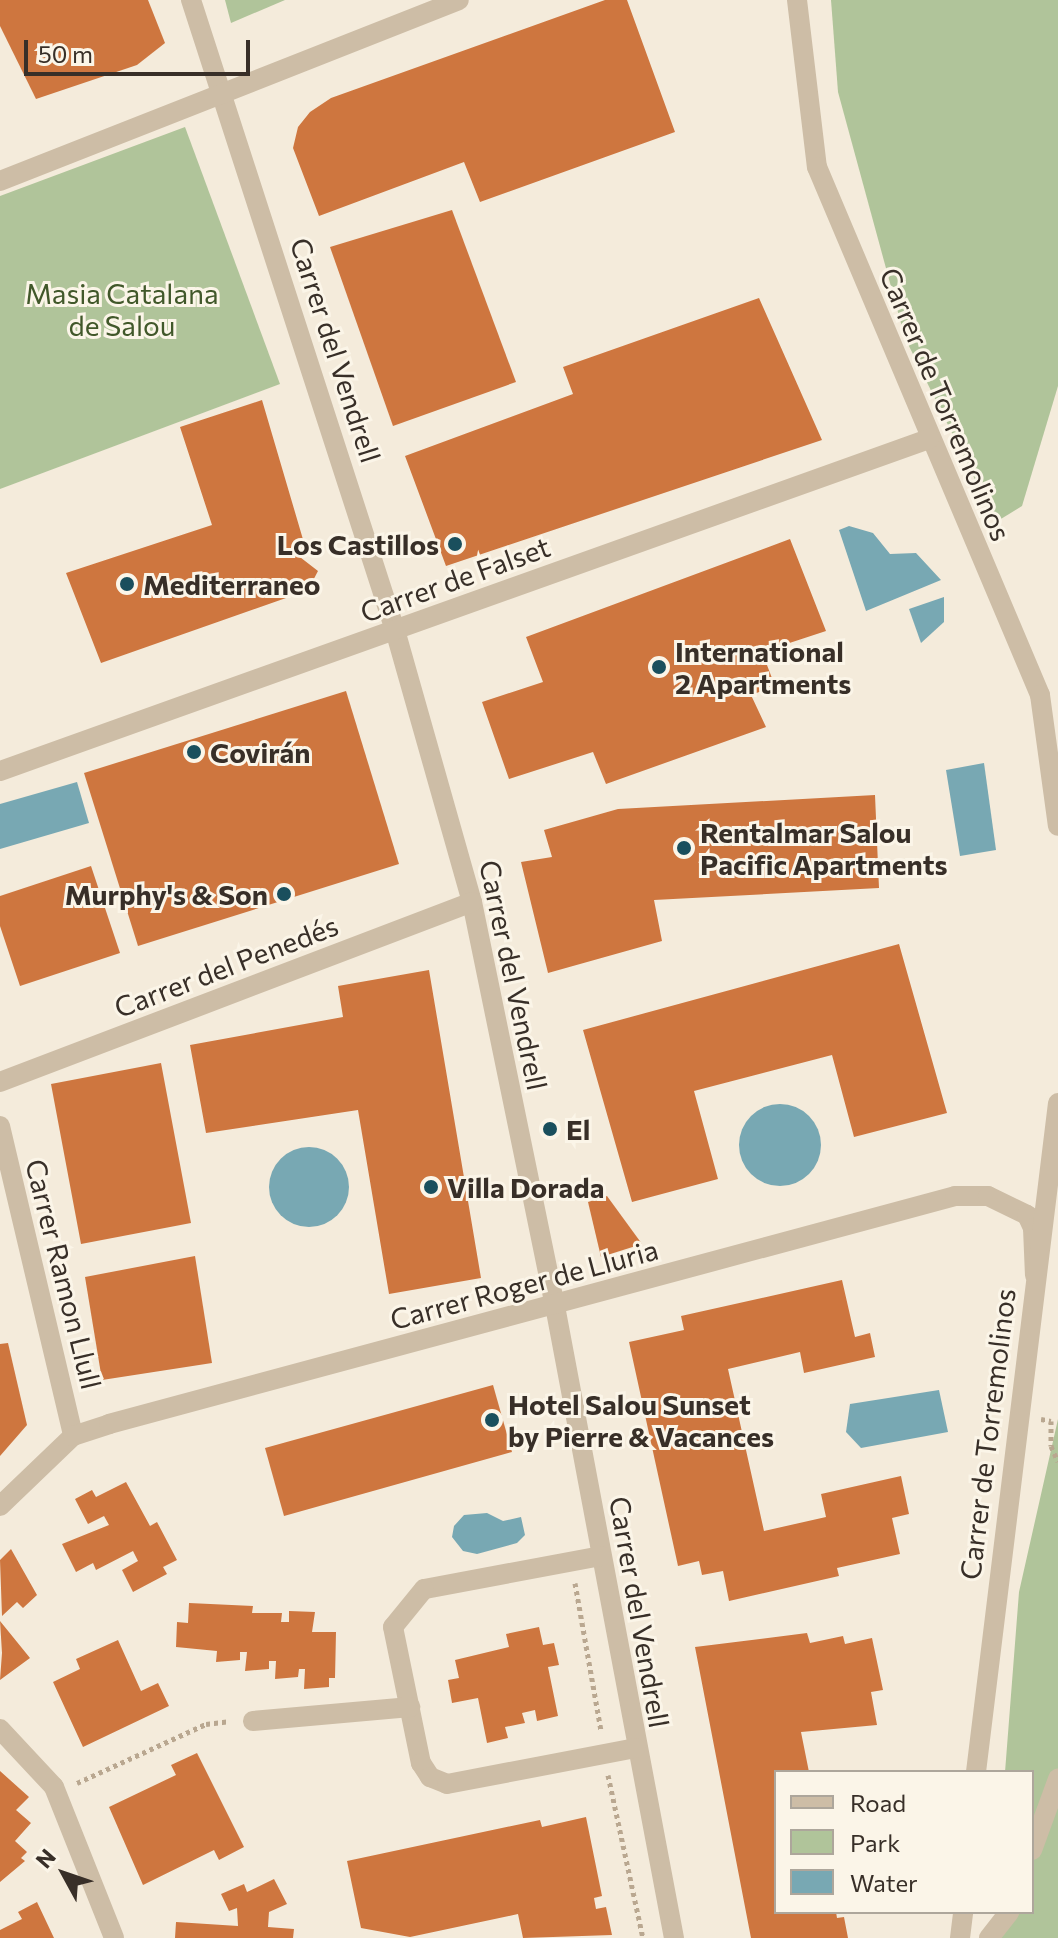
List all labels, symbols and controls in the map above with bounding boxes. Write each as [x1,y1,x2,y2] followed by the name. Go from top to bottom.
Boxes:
[28,24,254,74] scale bar
[38,39,93,68] text: 50 m
[284,233,388,467] street label: Carrer del Vendrell
[873,262,1019,546] street label: Carrer de Torremolinos
[25,276,219,342] park label: Masia Catalana de Salou
[277,527,439,561] place label: Los Castillos
[356,529,554,629] street label: Carrer de Falset
[446,535,464,553] marker: Los Castillos
[143,567,320,601] place label: Mediterraneo
[118,575,136,593] marker: Mediterraneo
[675,634,851,700] place label: International 2 Apartments
[650,658,668,676] marker: International 2 Apartments
[210,735,310,769] place label: Covirán
[185,743,203,761] marker: Covirán
[700,815,948,881] place label: Rentalmar Salou Pacific Apartments
[675,839,693,857] marker: Rentalmar Salou Pacific Apartments
[473,857,555,1093] street label: Carrer del Vendrell
[65,877,268,911] place label: Murphy's & Son
[275,885,293,903] marker: Murphy's & Son
[109,908,343,1024] street label: Carrer del Penedés
[566,1112,590,1146] place label: El
[541,1120,559,1138] marker: El
[19,1155,109,1393] street label: Carrer Ramon Llull
[447,1170,604,1204] place label: Villa Dorada
[422,1178,440,1196] marker: Villa Dorada
[386,1232,662,1336] street label: Carrer Roger de Lluria
[952,1286,1022,1582] street label: Carrer de Torremolinos
[508,1387,774,1453] place label: Hotel Salou Sunset by Pierre & Vacances
[483,1411,501,1429] marker: Hotel Salou Sunset by Pierre & Vacances
[603,1494,677,1730] street label: Carrer del Vendrell
[774,1770,1034,1914] legend
[850,1788,906,1817] text: Road
[850,1828,900,1857] text: Park
[24,1834,104,1914] north arrow
[30,1843,61,1873] text: N
[850,1868,918,1897] text: Water

